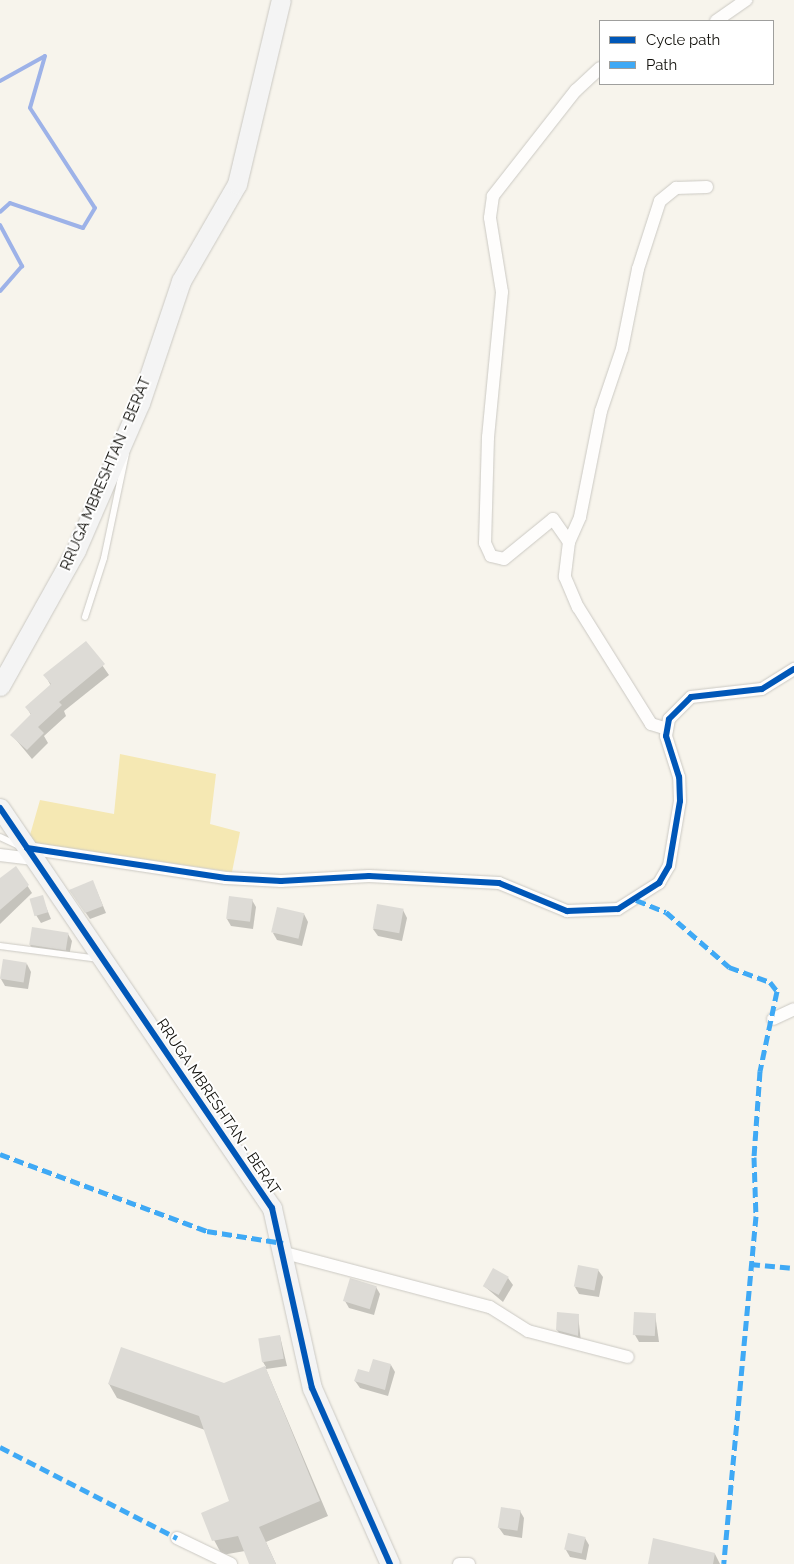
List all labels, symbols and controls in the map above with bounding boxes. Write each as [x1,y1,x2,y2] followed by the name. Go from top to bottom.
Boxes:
[599,20,774,85] legend
[646,31,720,49] text: Cycle path
[646,56,677,74] text: Path
[57,374,155,574] street label: RRUGA MBRESHTAN - BERAT
[152,1015,284,1199] street label: RRUGA MBRESHTAN - BERAT

